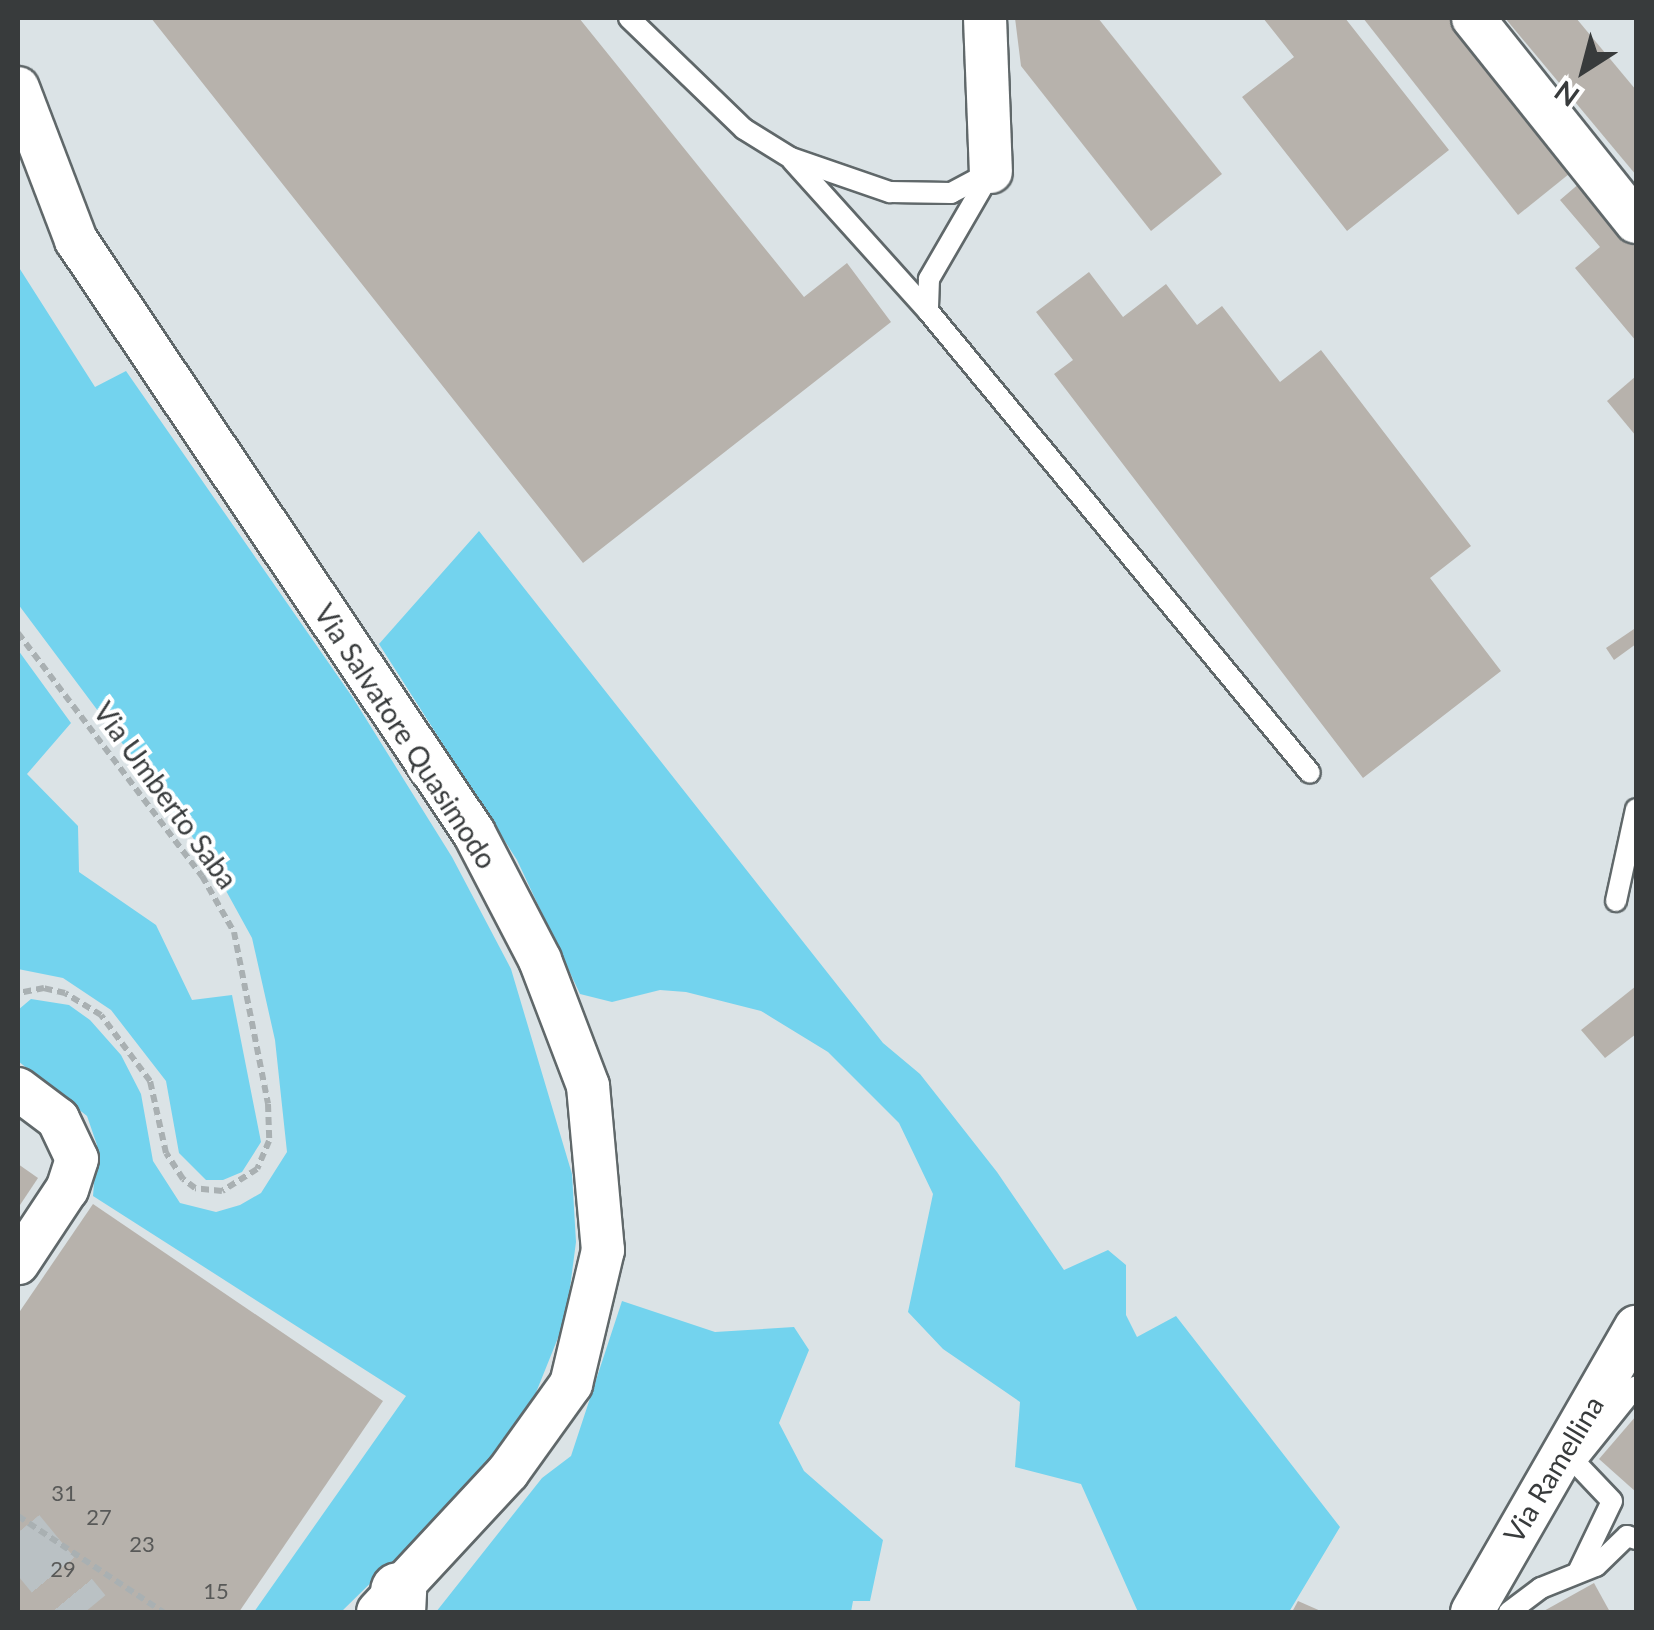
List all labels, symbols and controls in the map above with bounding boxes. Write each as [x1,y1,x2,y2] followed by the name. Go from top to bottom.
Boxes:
[1534,20,1634,120] north arrow
[1548,74,1585,114] text: N
[308,597,504,875] street label: Via Salvatore Quasimodo
[87,695,245,895] street label: Via Umberto Saba
[1496,1390,1610,1548] street label: Via Ramellina
[51,1480,77,1506] house number: 31
[86,1504,112,1530] house number: 27
[129,1531,155,1557] house number: 23
[50,1556,76,1582] house number: 29
[203,1578,229,1604] house number: 15

